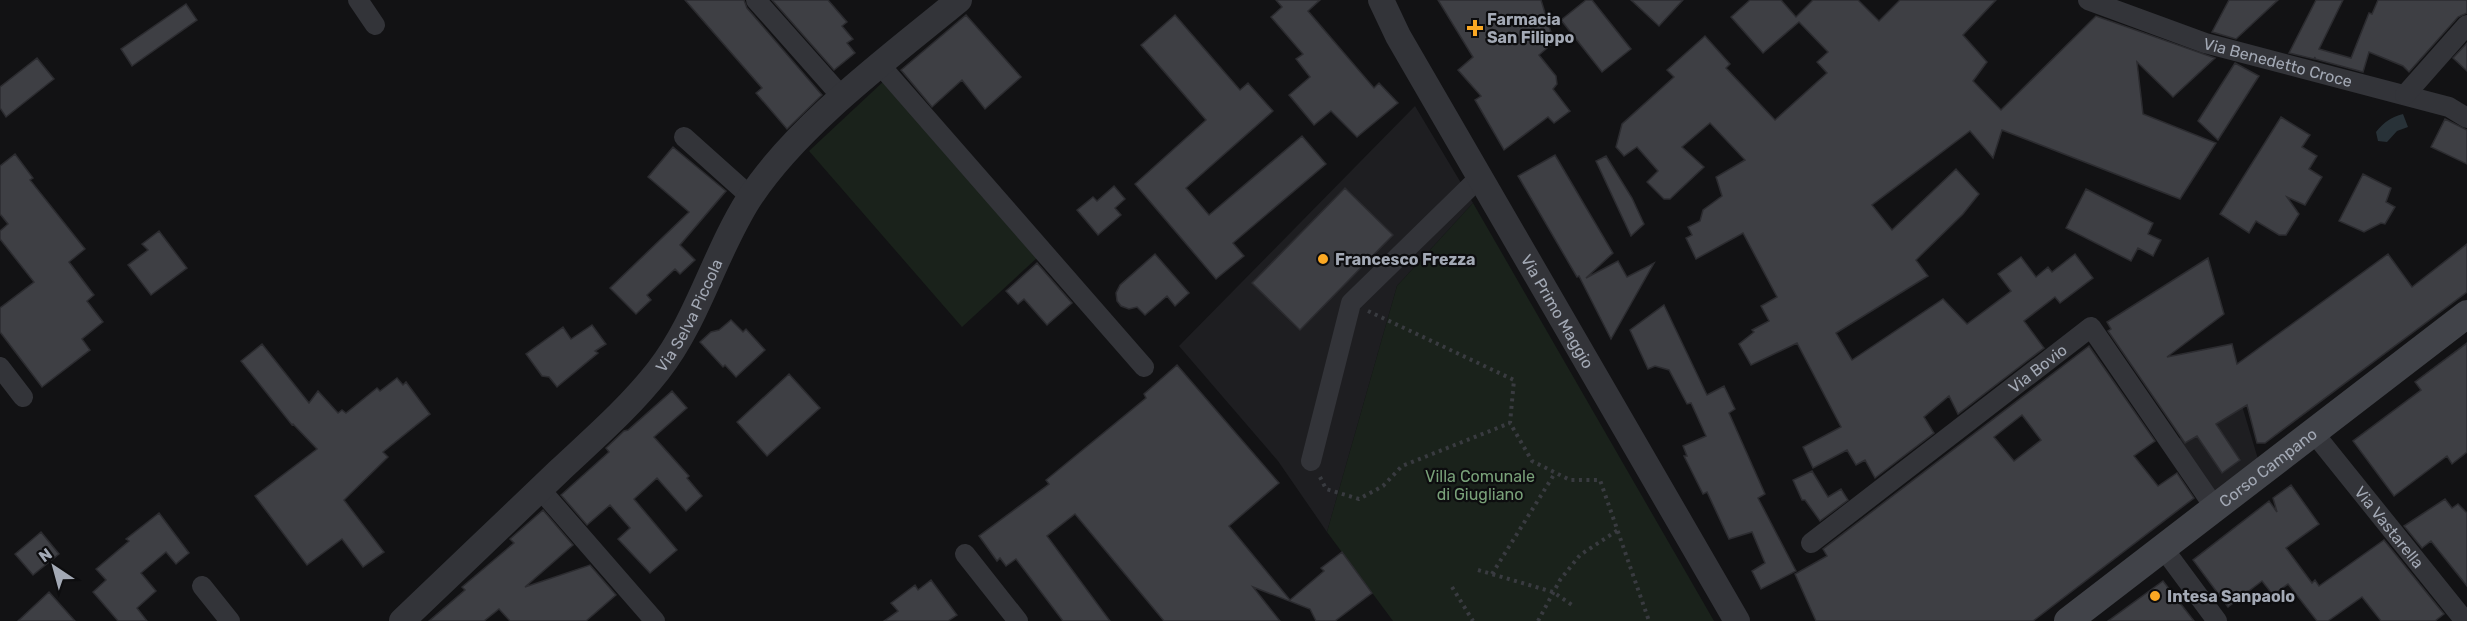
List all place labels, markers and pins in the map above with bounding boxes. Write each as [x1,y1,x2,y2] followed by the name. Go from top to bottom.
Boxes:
[1487,10,1575,47] place label: Farmacia San Filippo
[1468,21,1482,35] marker: Farmacia San Filippo
[1335,250,1476,269] place label: Francesco Frezza
[1316,252,1330,266] marker: Francesco Frezza
[2167,587,2295,606] place label: Intesa Sanpaolo
[2148,589,2162,603] marker: Intesa Sanpaolo

